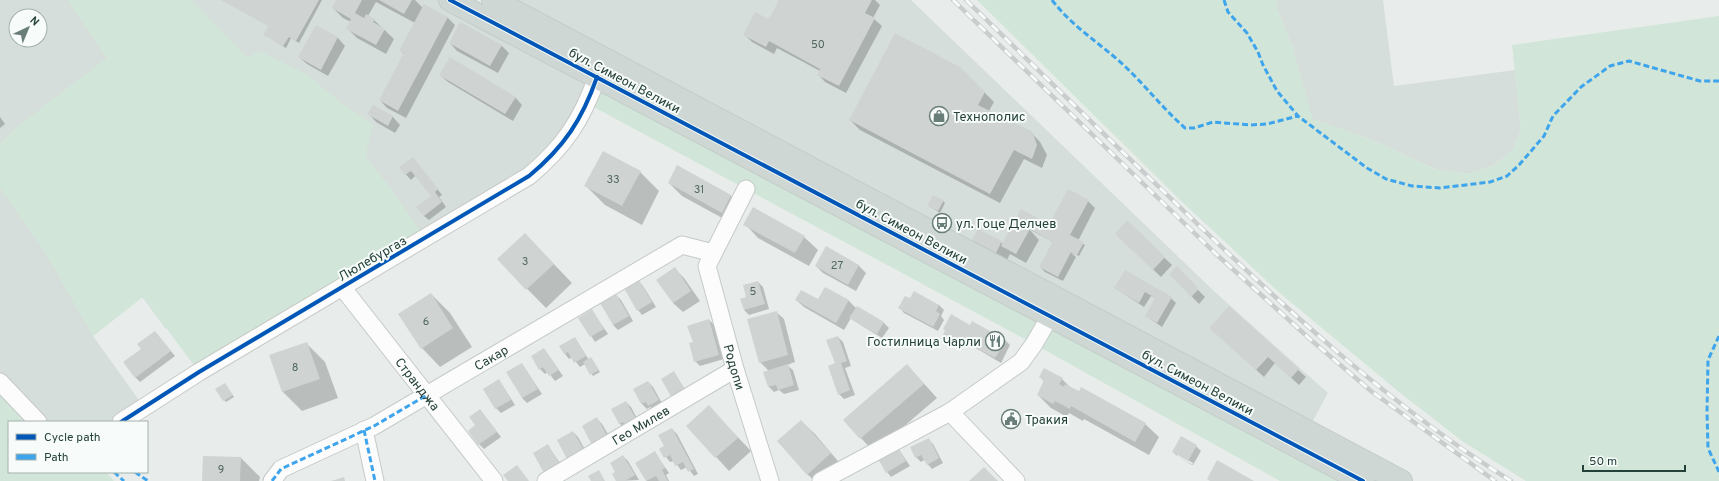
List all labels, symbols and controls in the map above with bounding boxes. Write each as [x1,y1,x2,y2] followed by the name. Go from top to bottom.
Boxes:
[8,8,48,48] north arrow
[27,14,42,29] text: N
[811,38,825,52] house number: 50
[565,45,683,118] street label: бул. Симеон Велики
[928,105,950,127] shop icon: Технополис
[953,110,1025,126] place label: Технополис
[606,173,620,187] house number: 33
[694,183,704,197] house number: 31
[852,196,970,269] street label: бул. Симеон Велики
[931,212,953,234] bus stop icon: ул. Гоце Делчев
[956,217,1056,233] place label: ул. Гоце Делчев
[336,234,410,286] street label: Люлебургаз
[522,255,528,269] house number: 3
[831,259,843,273] house number: 27
[750,285,757,299] house number: 5
[423,315,429,329] house number: 6
[984,330,1006,352] restaurant icon: Гостилница Чарли
[867,335,981,351] place label: Гостилница Чарли
[472,343,512,375] street label: Сакар
[719,343,747,392] street label: Родопи
[1138,347,1256,420] street label: бул. Симеон Велики
[391,355,442,415] street label: Странджа
[292,361,298,375] house number: 8
[610,403,673,450] street label: Гео Милев
[1000,408,1022,430] public building icon: Тракия
[1025,413,1068,429] place label: Тракия
[8,421,148,473] legend
[44,430,101,446] text: Cycle path
[1583,447,1685,473] scale bar
[44,450,69,466] text: Path
[1589,454,1617,470] text: 50 m
[218,463,224,477] house number: 9

